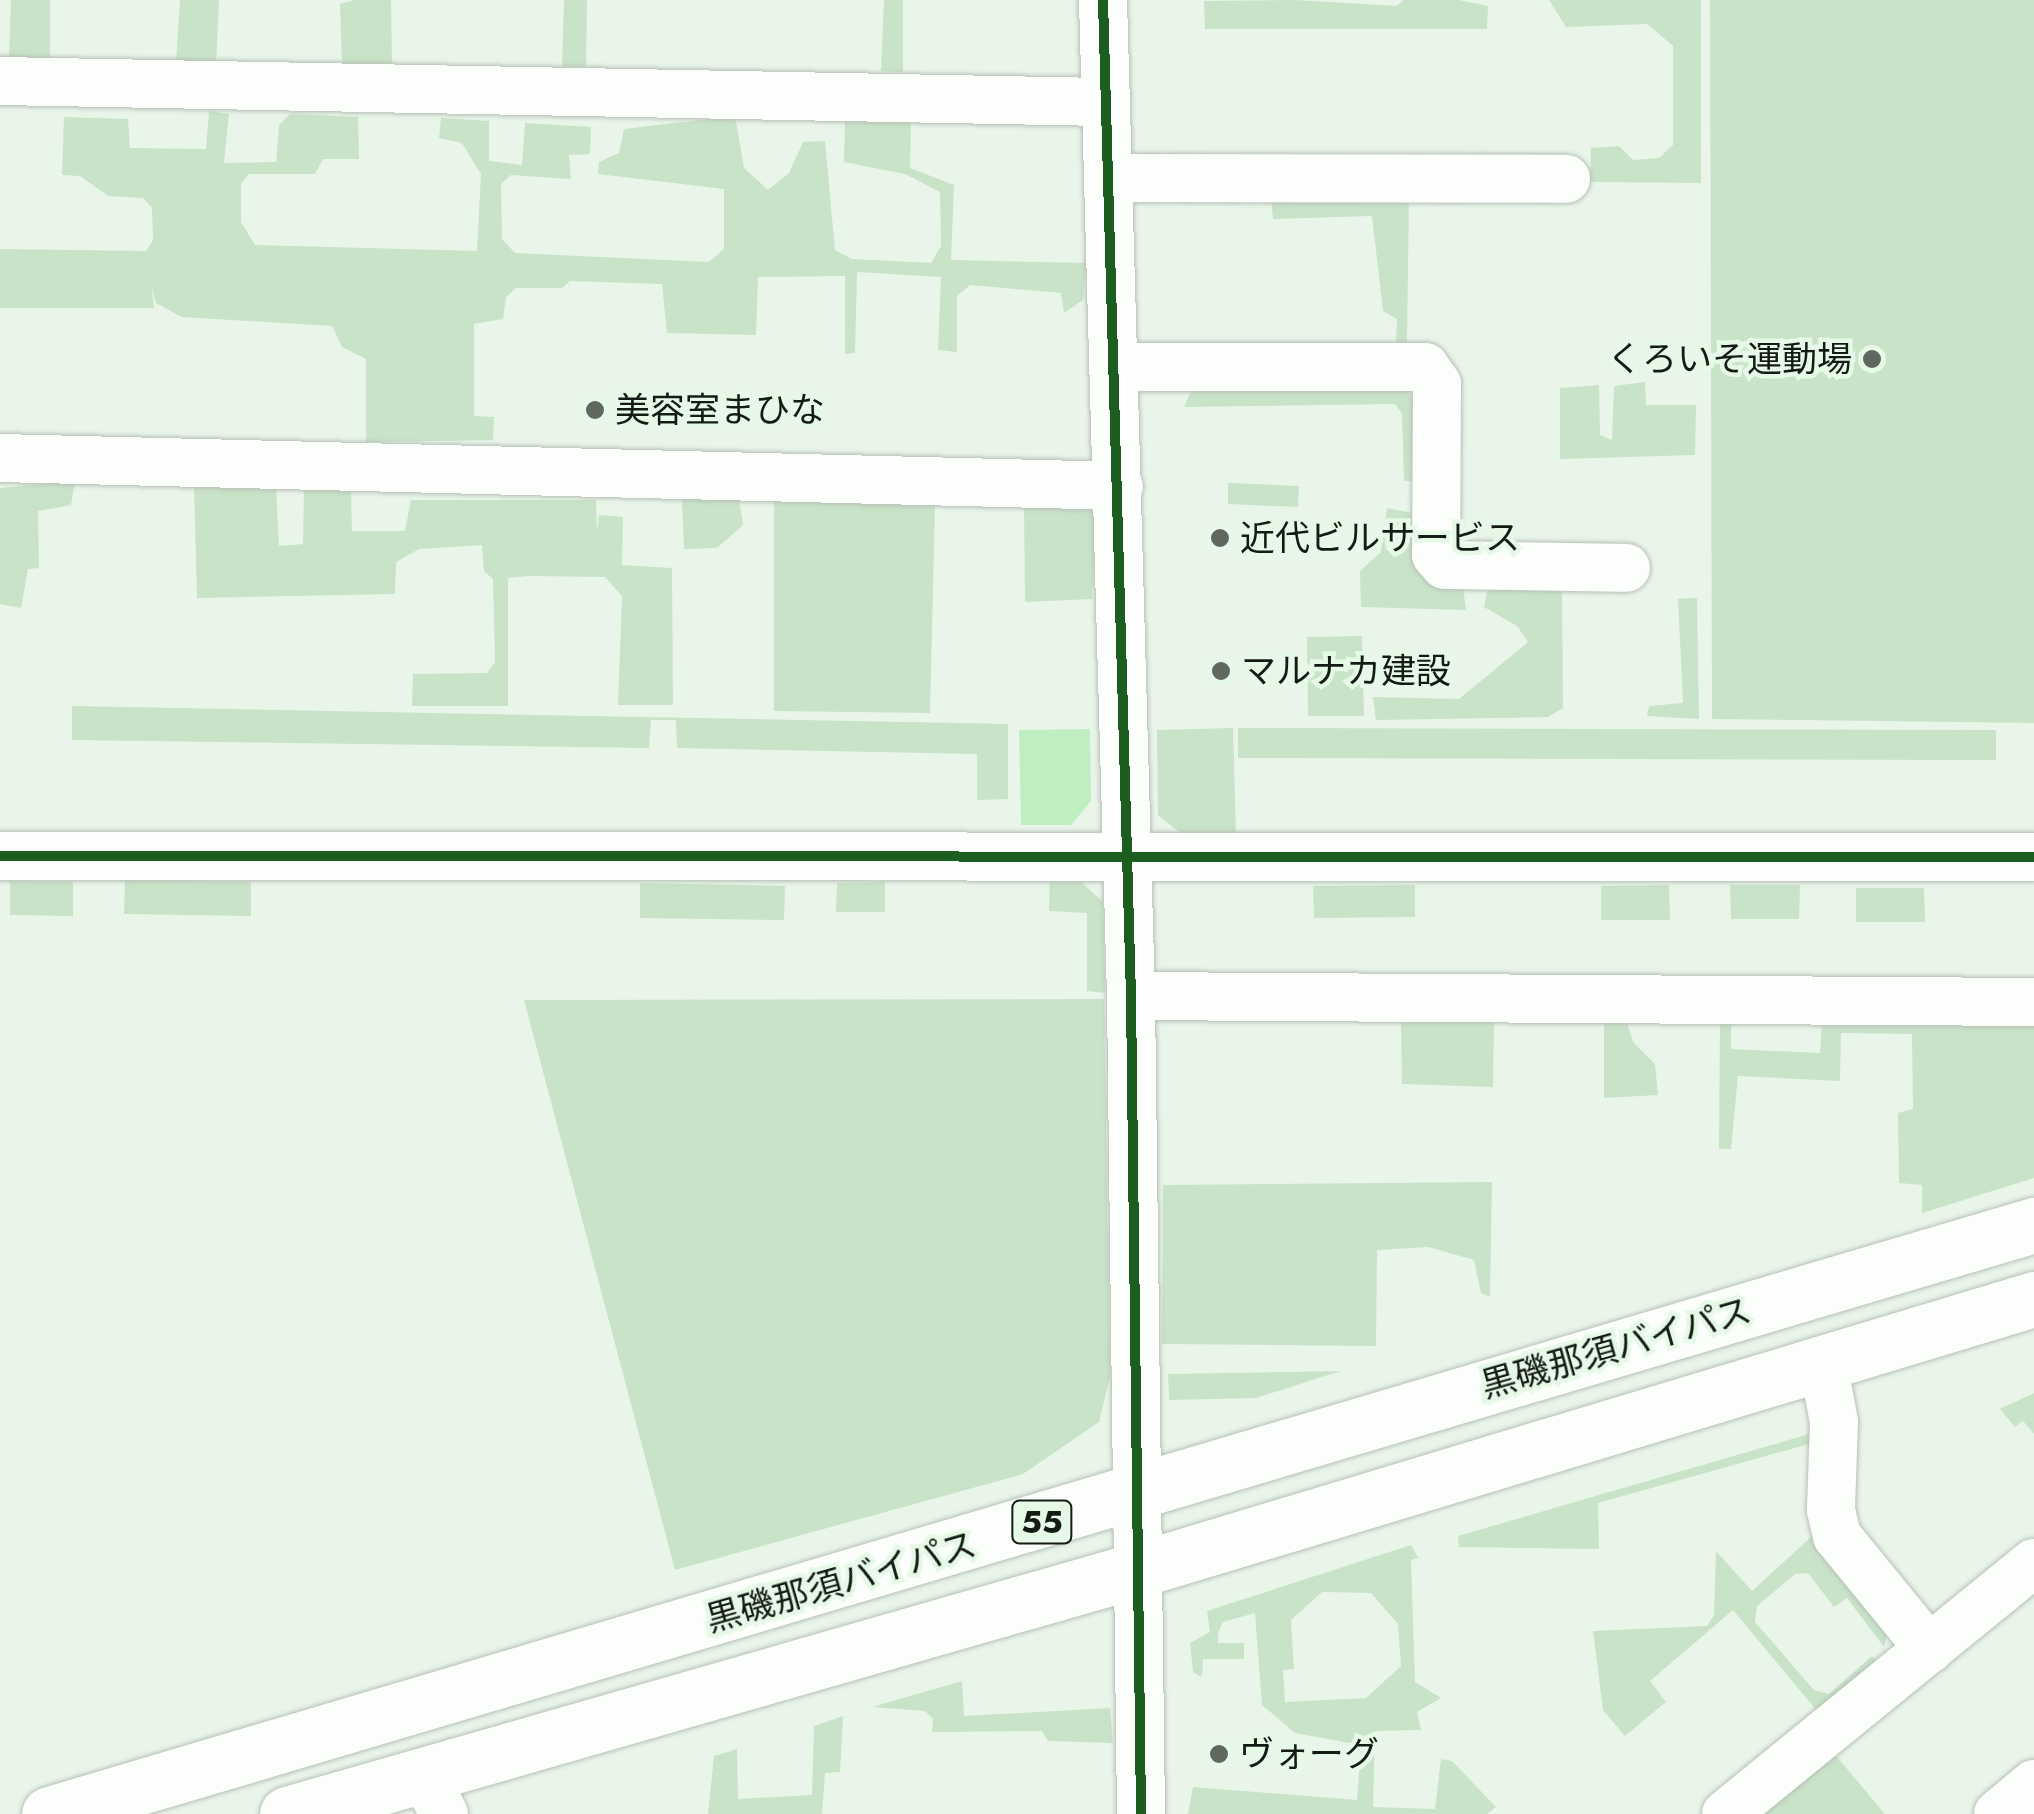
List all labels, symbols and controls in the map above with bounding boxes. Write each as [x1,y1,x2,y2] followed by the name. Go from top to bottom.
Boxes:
[1607,338,1852,380] place label: くろいそ運動場
[1861,348,1883,370] marker: くろいそ運動場
[615,389,825,431] place label: 美容室まひな
[584,399,606,421] marker: 美容室まひな
[1240,517,1520,559] place label: 近代ビルサービス
[1209,527,1231,549] marker: 近代ビルサービス
[1241,650,1451,692] place label: マルナカ建設
[1210,660,1232,682] marker: マルナカ建設
[1476,1289,1756,1407] street label: 黒磯那須バイパス
[1010,1495,1074,1549] road number: 55
[701,1523,981,1641] street label: 黒磯那須バイパス
[1239,1733,1379,1775] place label: ヴォーグ
[1208,1743,1230,1765] marker: ヴォーグ

